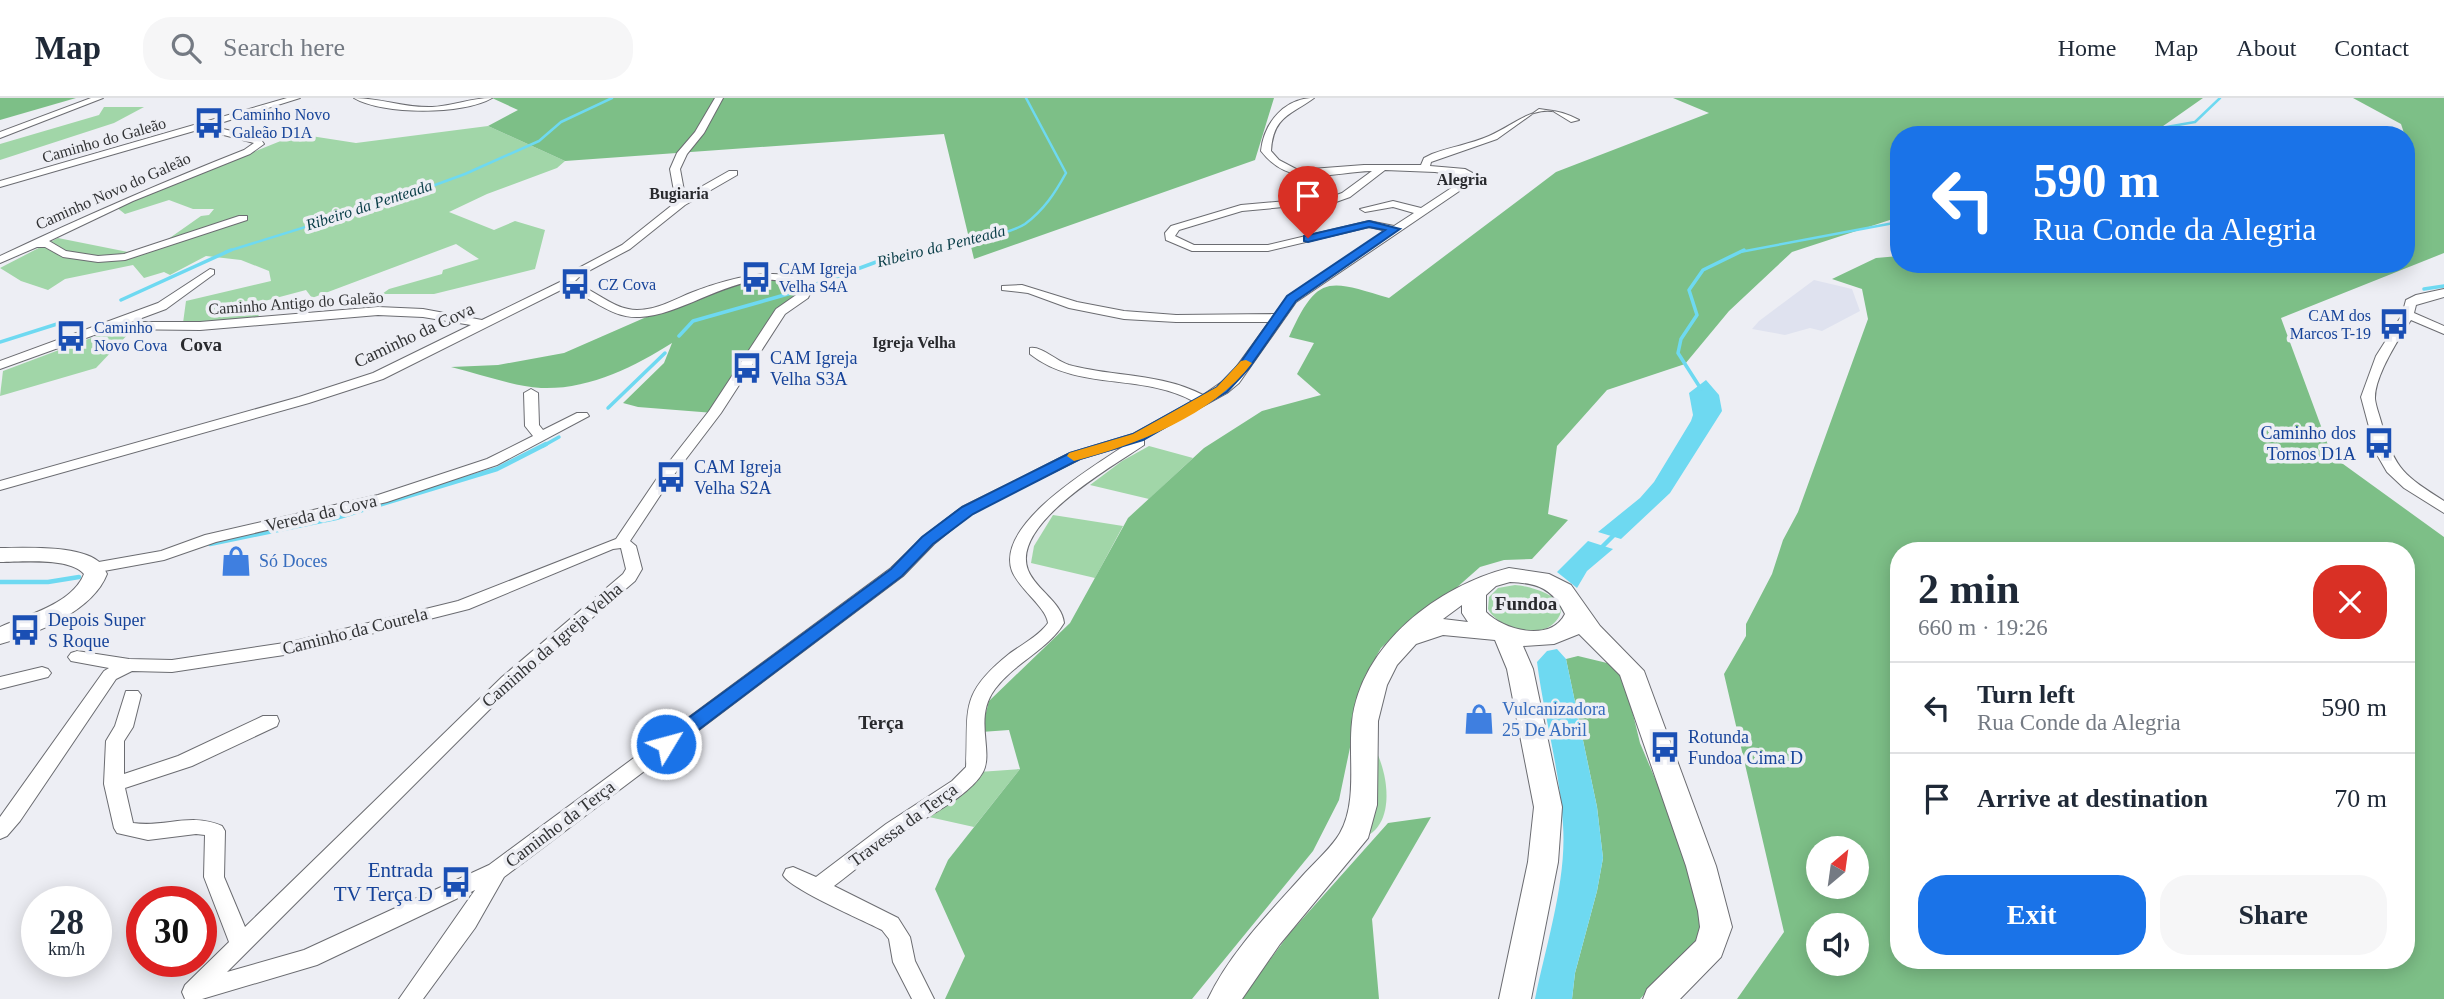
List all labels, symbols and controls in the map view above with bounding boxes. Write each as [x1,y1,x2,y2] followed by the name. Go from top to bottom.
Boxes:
[143,17,633,80] search box
[167,29,205,67] icon: search
[35,30,101,66] text: Map
[223,33,345,62] text: Search here
[2058,35,2116,61] text: Home
[2154,35,2198,61] text: Map
[2236,35,2296,61] text: About
[2334,35,2409,61] text: Contact
[192,106,226,140] bus stop icon: Caminho Novo Galeão D1A
[232,106,330,141] place label: Caminho Novo Galeão D1A
[40,114,168,166] street label: Caminho do Galeão
[33,149,193,233] street label: Caminho Novo do Galeão
[2033,153,2160,208] text: 590 m
[1918,154,2009,245] icon: left
[1278,166,1338,238] pin
[1437,171,1487,189] district label: Alegria
[303,177,434,234] water label: Ribeiro da Penteada
[1289,177,1327,215] icon: arrive
[649,185,709,203] district label: Bugiaria
[2033,211,2316,247] text: Rua Conde da Alegria
[874,222,1007,270] water label: Ribeiro da Penteada
[739,260,773,294] bus stop icon: CAM Igreja Velha S4A
[779,260,857,295] place label: CAM Igreja Velha S4A
[558,267,592,301] bus stop icon: CZ Cova
[598,276,656,293] place label: CZ Cova
[208,288,384,319] street label: Caminho Antigo do Galeão
[351,298,477,372] street label: Caminho da Cova
[2290,307,2371,342] place label: CAM dos Marcos T-19
[2377,307,2411,341] bus stop icon: CAM dos Marcos T-19
[54,319,88,353] bus stop icon: Caminho Novo Cova
[94,319,167,354] place label: Caminho Novo Cova
[180,334,223,355] district label: Cova
[872,334,956,352] district label: Igreja Velha
[770,348,857,389] place label: CAM Igreja Velha S3A
[730,351,764,385] bus stop icon: CAM Igreja Velha S3A
[2260,423,2356,464] place label: Caminho dos Tornos D1A
[2362,426,2396,460] bus stop icon: Caminho dos Tornos D1A
[694,457,781,498] place label: CAM Igreja Velha S2A
[654,460,688,494] bus stop icon: CAM Igreja Velha S2A
[263,490,379,536] street label: Vereda da Cova
[219,544,253,578] shop icon: Só Doces
[259,551,328,571] place label: Só Doces
[2313,565,2387,639] button: close
[1918,566,2020,612] text: 2 min
[478,579,626,711] street label: Caminho da Igreja Velha
[1495,593,1558,614] district label: Fundoa
[280,603,430,659] street label: Caminho da Courela
[48,610,146,651] place label: Depois Super S Roque
[8,613,42,647] bus stop icon: Depois Super S Roque
[1918,615,2048,640] text: 660 m · 19:26
[1977,680,2075,709] text: Turn left
[1918,689,1956,727] icon: left
[2321,693,2387,722] text: 590 m
[1502,699,1606,740] place label: Vulcanizadora 25 De Abril
[1462,702,1496,736] shop icon: Vulcanizadora 25 De Abril
[629,707,703,781] position arrow
[1977,710,2181,735] text: Rua Conde da Alegria
[858,712,904,733] district label: Terça
[1688,727,1803,768] place label: Rotunda Fundoa Cima D
[1648,730,1682,764] bus stop icon: Rotunda Fundoa Cima D
[502,776,618,872] street label: Caminho da Terça
[845,779,961,871] street label: Travessa da Terça
[1918,780,1956,818] icon: arrive
[1977,784,2208,813] text: Arrive at destination
[2334,784,2387,813] text: 70 m
[1806,836,1869,900] north arrow
[1806,836,1869,976] map controls
[334,858,434,906] place label: Entrada TV Terça D
[439,865,473,899] bus stop icon: Entrada TV Terça D
[1918,875,2146,955] button: Exit
[2160,875,2387,955] button: Share
[126,886,217,977] speed limit sign: 30
[49,903,84,942] text: 28
[1806,913,1869,976] button: sound
[48,939,85,959] text: km/h

